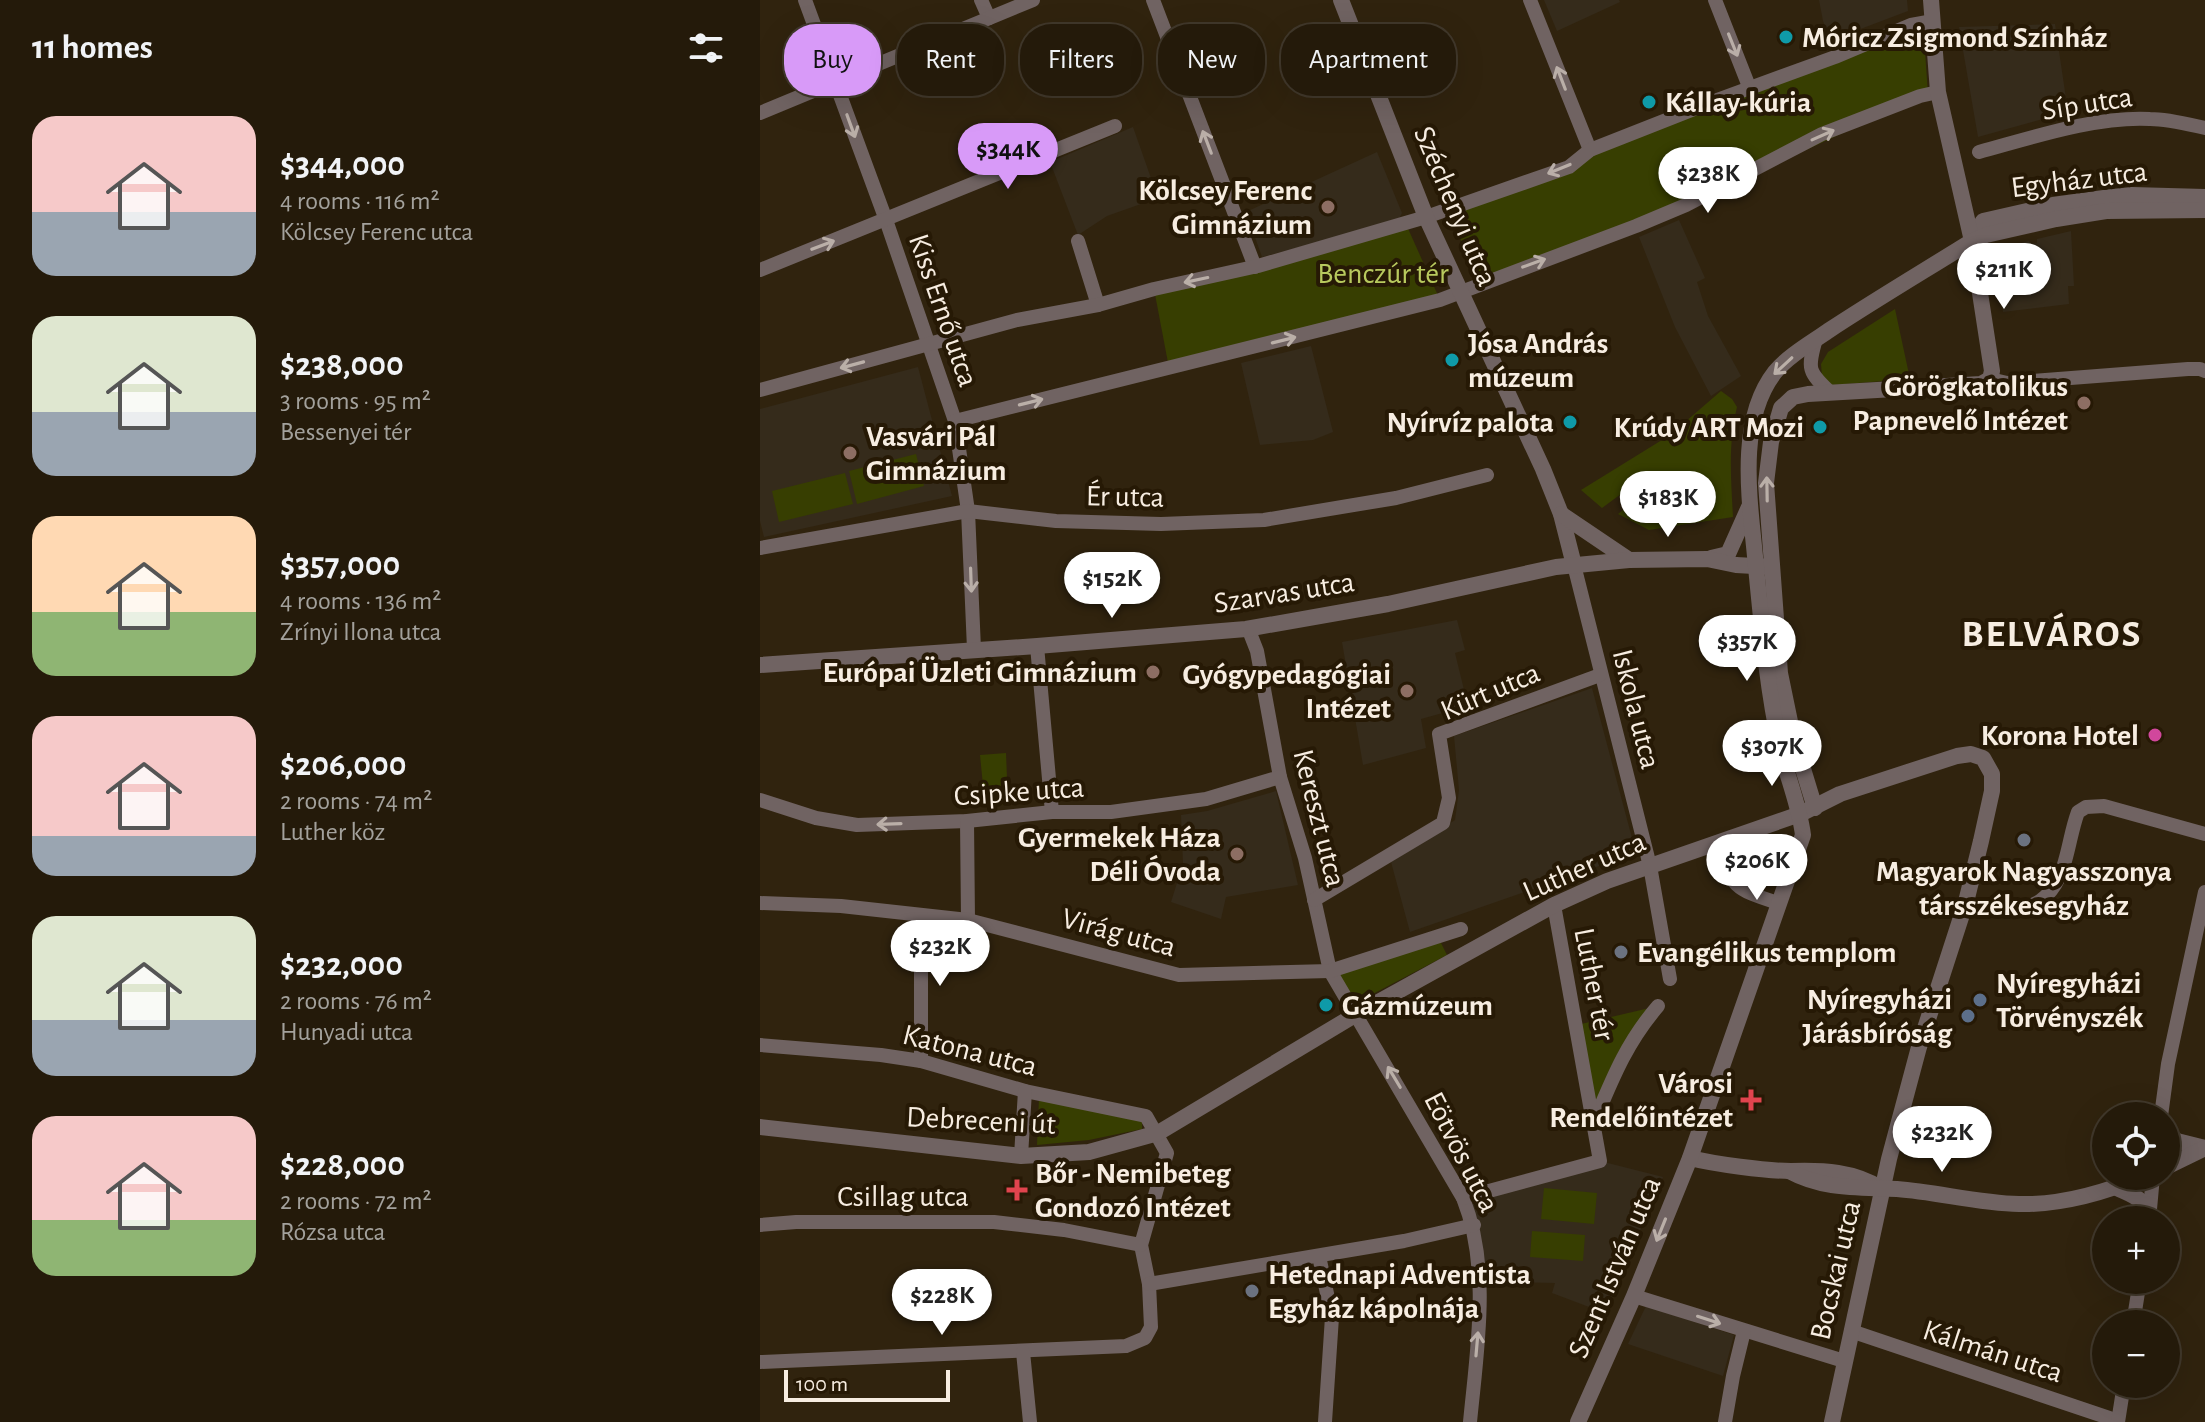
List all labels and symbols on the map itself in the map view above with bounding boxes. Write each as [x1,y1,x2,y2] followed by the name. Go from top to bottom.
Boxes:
[1802,23,2107,53] place label: Móricz Zsigmond Színház
[1777,28,1795,46] marker: Móricz Zsigmond Színház
[1726,32,1741,57] one-way arrow
[1553,66,1567,91] one-way arrow
[2040,82,2135,126] street label: Síp utca
[1665,88,1811,118] place label: Kállay-kúria
[1640,93,1658,111] marker: Kállay-kúria
[845,113,860,138] one-way arrow
[1408,122,1502,291] street label: Széchenyi utca
[952,123,1064,191] pin: $344K
[1810,126,1834,141] one-way arrow
[1199,130,1213,155] one-way arrow
[1652,147,1764,215] pin: $238K
[2009,157,2149,203] street label: Egyház utca
[1547,163,1572,177] one-way arrow
[1138,176,1312,240] place label: Kölcsey Ferenc Gimnázium
[1319,198,1337,216] marker: Kölcsey Ferenc Gimnázium
[903,230,983,391] street label: Kiss Ernő utca
[810,237,835,251] one-way arrow
[1948,243,2060,311] pin: $211K
[1522,255,1546,269] one-way arrow
[1317,259,1449,289] park label: Benczúr tér
[1184,273,1209,288] one-way arrow
[1468,329,1608,393] place label: Jósa András múzeum
[1270,331,1296,346] one-way arrow
[1443,351,1461,369] marker: Jósa András múzeum
[1773,356,1794,375] one-way arrow
[839,359,865,374] one-way arrow
[1853,372,2068,436] place label: Görögkatolikus Papnevelő Intézet
[1018,394,1044,409] one-way arrow
[2075,394,2093,412] marker: Görögkatolikus Papnevelő Intézet
[1386,408,1554,438] place label: Nyírvíz palota
[1561,413,1579,431] marker: Nyírvíz palota
[1614,413,1804,443] place label: Krúdy ART Mozi
[1811,418,1829,436] marker: Krúdy ART Mozi
[866,422,1006,486] place label: Vasvári Pál Gimnázium
[841,444,859,462] marker: Vasvári Pál Gimnázium
[1612,471,1724,539] pin: $183K
[1760,476,1775,503] one-way arrow
[1086,479,1164,513] street label: Ér utca
[1056,552,1168,620] pin: $152K
[963,566,978,593] one-way arrow
[1212,567,1357,619] street label: Szarvas utca
[1962,612,2142,654] district label: BELVÁROS
[1691,615,1803,683] pin: $357K
[1607,646,1665,772] street label: Iskola utca
[822,656,1137,688] place label: Európai Üzleti Gimnázium
[1436,658,1544,726] street label: Kürt utca
[1182,660,1391,724] place label: Gyógypedagógiai Intézet
[1144,663,1162,681] marker: Európai Üzleti Gimnázium
[1398,682,1416,700] marker: Gyógypedagógiai Intézet
[1716,720,1828,788] pin: $307K
[1981,721,2139,751] place label: Korona Hotel
[2146,726,2164,744] marker: Korona Hotel
[1287,746,1351,890] street label: Kereszt utca
[953,772,1085,812] street label: Csipke utca
[876,816,903,832] one-way arrow
[1018,823,1221,887] place label: Gyermekek Háza Déli Óvoda
[1518,827,1650,907] street label: Luther utca
[2015,831,2033,849] marker: Magyarok Nagyasszonya társszékesegyház
[1701,834,1813,902] pin: $206K
[1228,845,1246,863] marker: Gyermekek Háza Déli Óvoda
[1876,857,2172,921] place label: Magyarok Nagyasszonya társszékesegyház
[1059,903,1179,963] street label: Virág utca
[884,920,996,988] pin: $232K
[1568,925,1620,1043] street label: Luther tér
[1637,938,1897,968] place label: Evangélikus templom
[1612,943,1630,961] marker: Evangélikus templom
[1996,969,2144,1033] place label: Nyíregyházi Törvényszék
[1802,985,1953,1049] place label: Nyíregyházi Járásbíróság
[1342,991,1493,1021] place label: Gázmúzeum
[1971,991,1989,1009] marker: Nyíregyházi Törvényszék
[1317,996,1335,1014] marker: Gázmúzeum
[1959,1007,1977,1025] marker: Nyíregyházi Járásbíróság
[899,1020,1040,1082] street label: Katona utca
[1385,1066,1401,1089] one-way arrow
[1549,1069,1733,1133] place label: Városi Rendelőintézet
[1418,1087,1504,1217] street label: Eötvös utca
[1740,1089,1762,1111] marker: Városi Rendelőintézet
[905,1102,1057,1140] street label: Debreceni út
[1886,1106,1998,1174] pin: $232K
[1035,1159,1232,1223] place label: Bőr - Nemibeteg Gondozó Intézet
[1563,1172,1667,1362] street label: Szent István utca
[1006,1179,1028,1201] marker: Bőr - Nemibeteg Gondozó Intézet
[837,1182,969,1212] street label: Csillag utca
[1805,1198,1867,1343] street label: Bocskai utca
[1652,1217,1667,1242] one-way arrow
[1268,1260,1531,1324] place label: Hetednapi Adventista Egyház kápolnája
[886,1269,998,1337] pin: $228K
[1243,1282,1261,1300] marker: Hetednapi Adventista Egyház kápolnája
[1695,1313,1721,1328] one-way arrow
[1919,1315,2066,1389] street label: Kálmán utca
[1470,1331,1485,1358] one-way arrow
[784,1366,950,1402] scale bar

